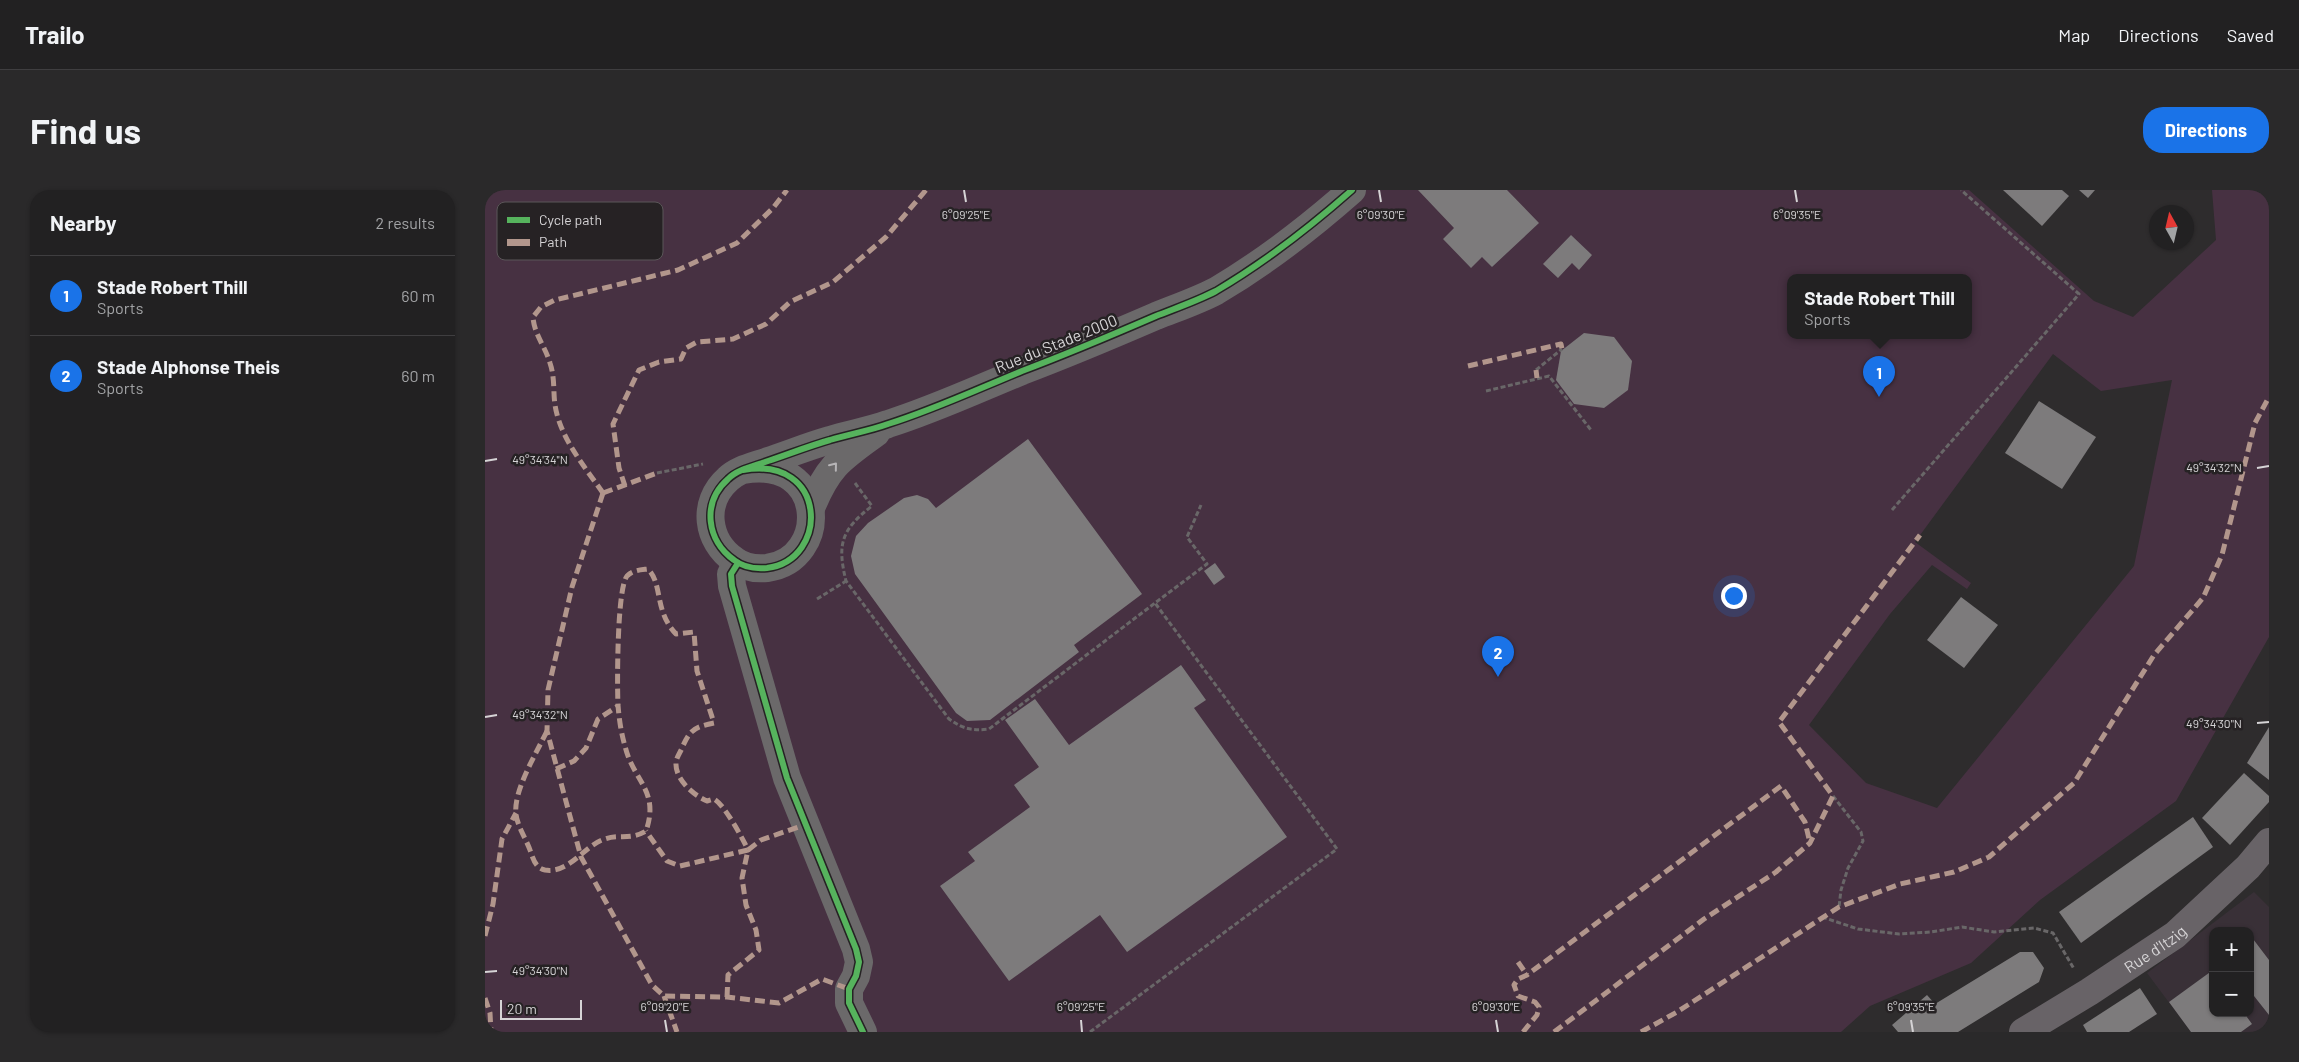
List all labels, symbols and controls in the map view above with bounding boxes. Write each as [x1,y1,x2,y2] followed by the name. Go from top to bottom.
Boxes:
[25,20,85,49] text: Trailo
[2058,24,2090,46] text: Map
[2118,24,2199,46] text: Directions
[2227,24,2274,46] text: Saved
[2143,107,2269,153] button: Directions
[30,109,141,151] text: Find us
[497,202,663,260] legend
[2149,205,2194,250] north arrow
[942,207,990,221] text: 6°09'25"E
[1357,207,1405,221] text: 6°09'30"E
[1773,207,1821,221] text: 6°09'35"E
[50,210,116,235] text: Nearby
[539,211,602,228] text: Cycle path
[376,213,435,232] text: 2 results
[539,233,567,250] text: Path
[1787,274,1972,339] popup
[97,275,248,298] text: Stade Robert Thill
[63,286,69,305] text: 1
[401,286,435,305] text: 60 m
[1804,286,1955,309] text: Stade Robert Thill
[97,298,143,317] text: Sports
[1804,309,1851,328] text: Sports
[992,310,1120,376] street label: Rue du Stade 2000
[97,355,280,378] text: Stade Alphonse Theis
[1863,356,1895,397] pin: 1
[62,366,70,385] text: 2
[401,366,435,385] text: 60 m
[97,378,143,397] text: Sports
[512,452,568,466] text: 49°34'34"N
[2186,460,2242,474] text: 49°34'32"N
[829,463,837,472] one-way arrow
[1721,583,1747,609] your location
[1482,636,1514,677] pin: 2
[512,707,568,721] text: 49°34'32"N
[2186,716,2242,730] text: 49°34'30"N
[2120,921,2190,976] street label: Rue d'Itzig
[2209,927,2254,1017] map controls
[2209,927,2254,972] button: +
[512,963,568,977] text: 49°34'30"N
[2209,972,2254,1017] button: −
[500,997,583,1020] scale bar
[641,999,690,1013] text: 6°09'20"E
[1057,999,1105,1013] text: 6°09'25"E
[1472,999,1520,1013] text: 6°09'30"E
[1887,999,1935,1013] text: 6°09'35"E
[507,1000,537,1017] text: 20 m

